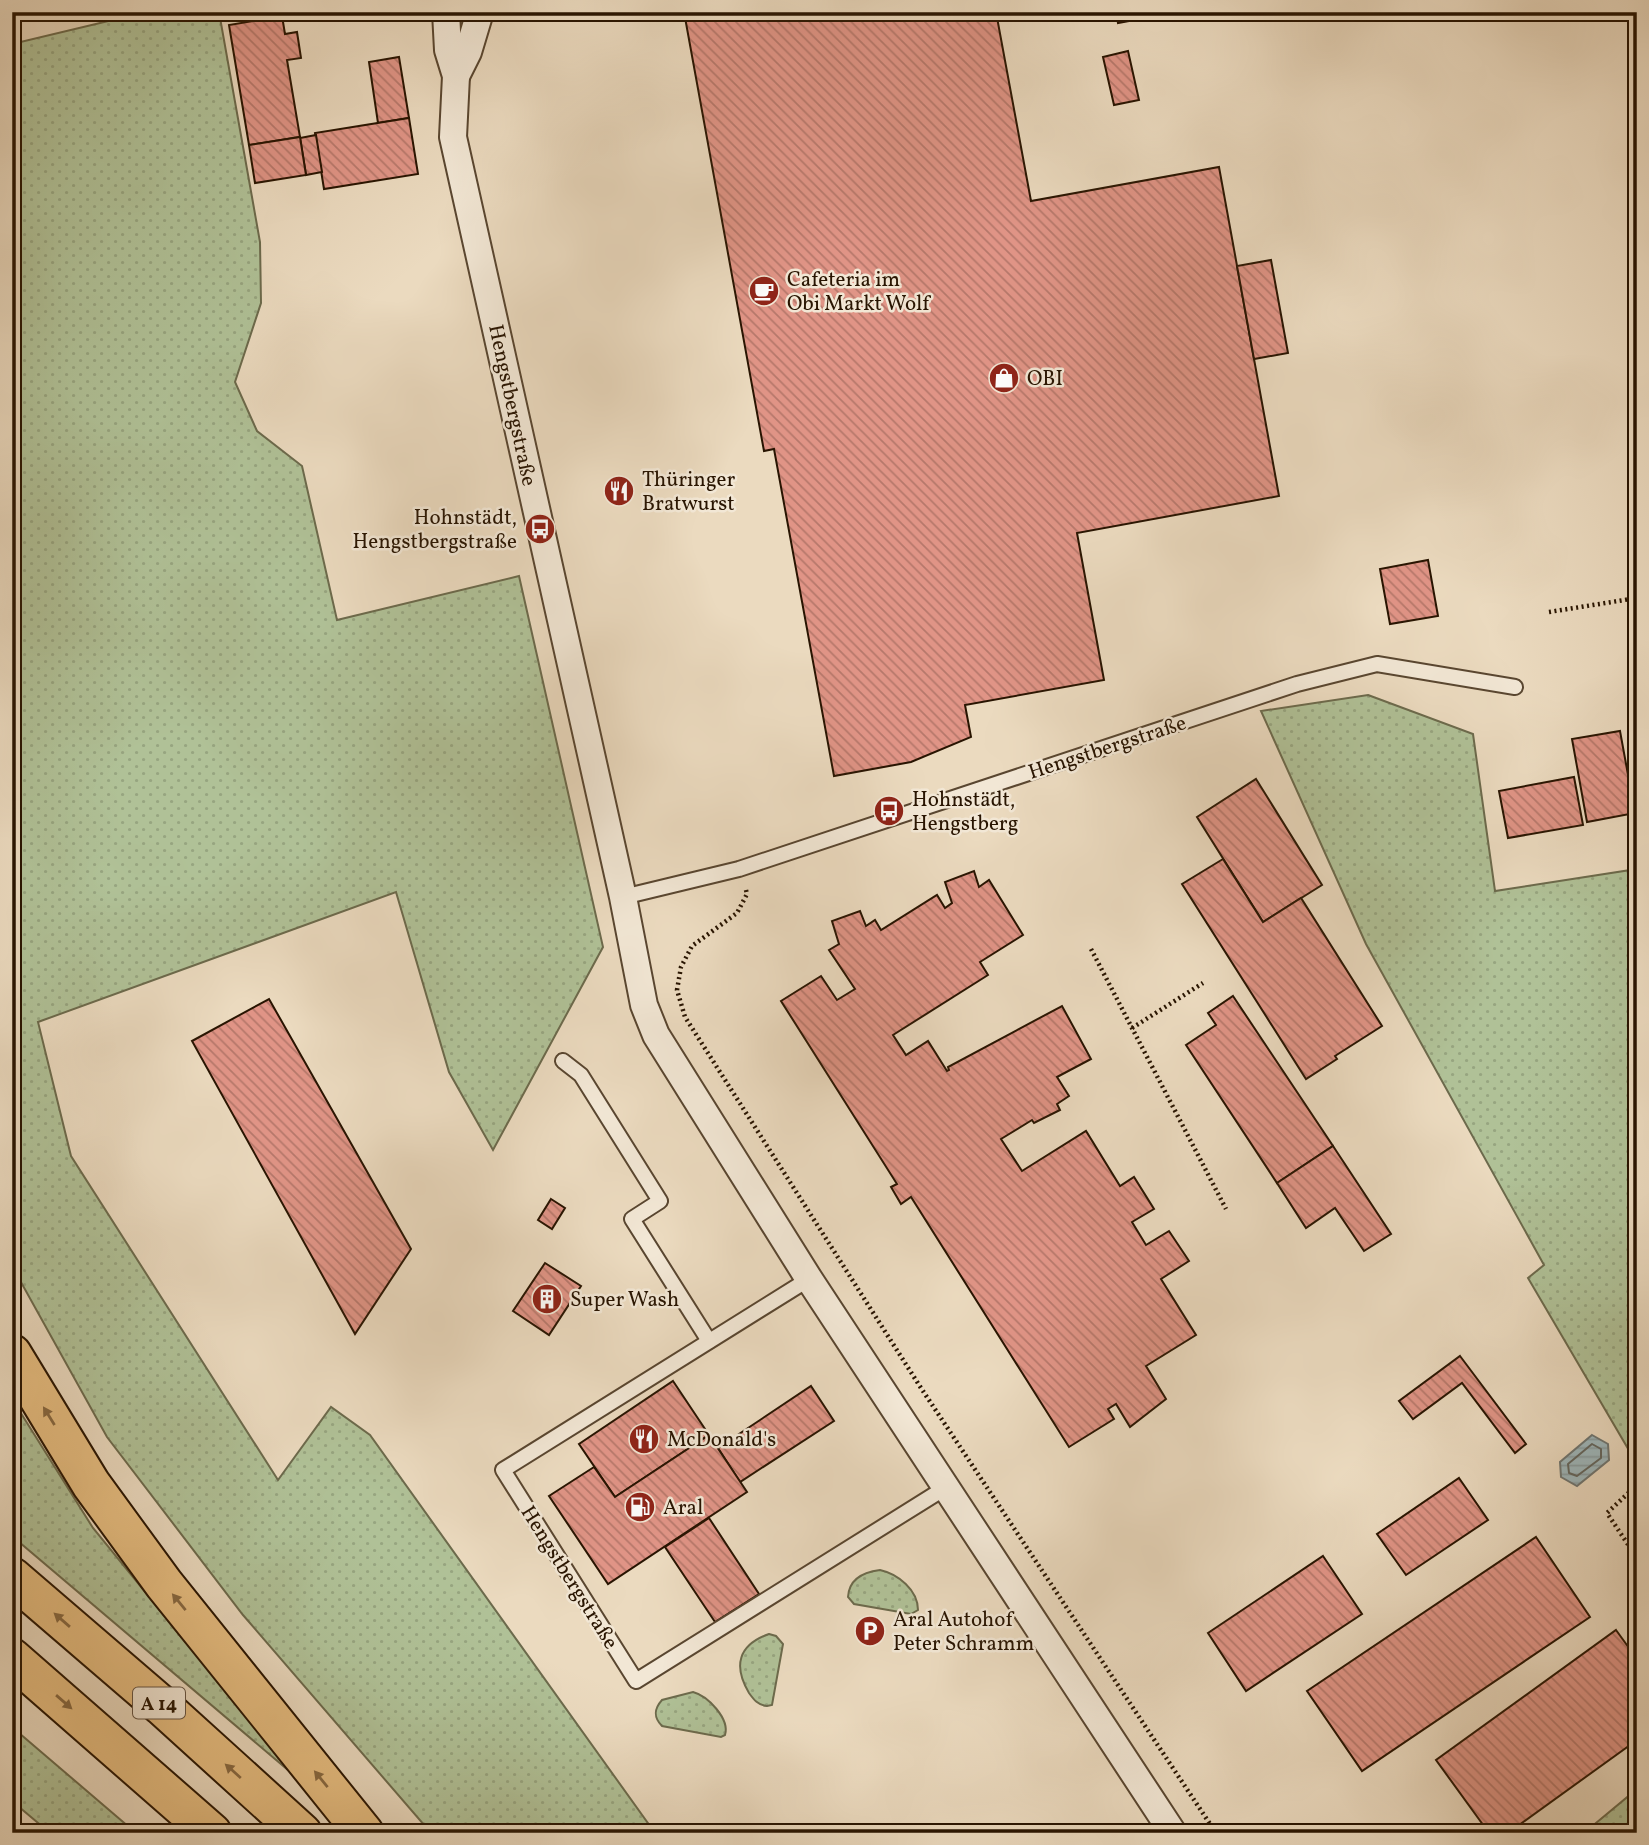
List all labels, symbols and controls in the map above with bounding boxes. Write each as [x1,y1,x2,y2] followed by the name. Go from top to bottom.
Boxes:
[787,266,931,319] place label: Cafeteria im Obi Markt Wolf
[747,274,781,308] cafe icon: Cafeteria im Obi Markt Wolf
[480,322,543,489] street label: Hengstbergstraße
[987,361,1021,395] shop icon: OBI
[1027,365,1063,394] place label: OBI
[642,466,736,519] place label: Thüringer Bratwurst
[602,474,636,508] restaurant icon: Thüringer Bratwurst
[353,504,517,557] place label: Hohnstädt, Hengstbergstraße
[523,512,557,546] bus stop icon: Hohnstädt, Hengstbergstraße
[1025,709,1190,788] street label: Hengstbergstraße
[912,786,1018,839] place label: Hohnstädt, Hengstberg
[872,794,906,828] bus stop icon: Hohnstädt, Hengstberg
[530,1282,564,1316] building icon: Super Wash
[570,1286,679,1315] place label: Super Wash
[42,1406,55,1426] one-way arrow
[627,1422,661,1456] restaurant icon: McDonald's
[667,1426,776,1455] place label: McDonald's
[623,1490,657,1524] fuel station icon: Aral
[663,1494,703,1523] place label: Aral
[513,1500,625,1655] street label: Hengstbergstraße
[171,1594,186,1612] one-way arrow
[893,1606,1034,1659] place label: Aral Autohof Peter Schramm
[54,1613,71,1628] one-way arrow
[853,1614,887,1648] parking icon: Aral Autohof Peter Schramm
[133,1688,185,1718] road number: A 14
[55,1694,73,1710] one-way arrow
[225,1763,242,1779] one-way arrow
[314,1771,329,1789] one-way arrow

